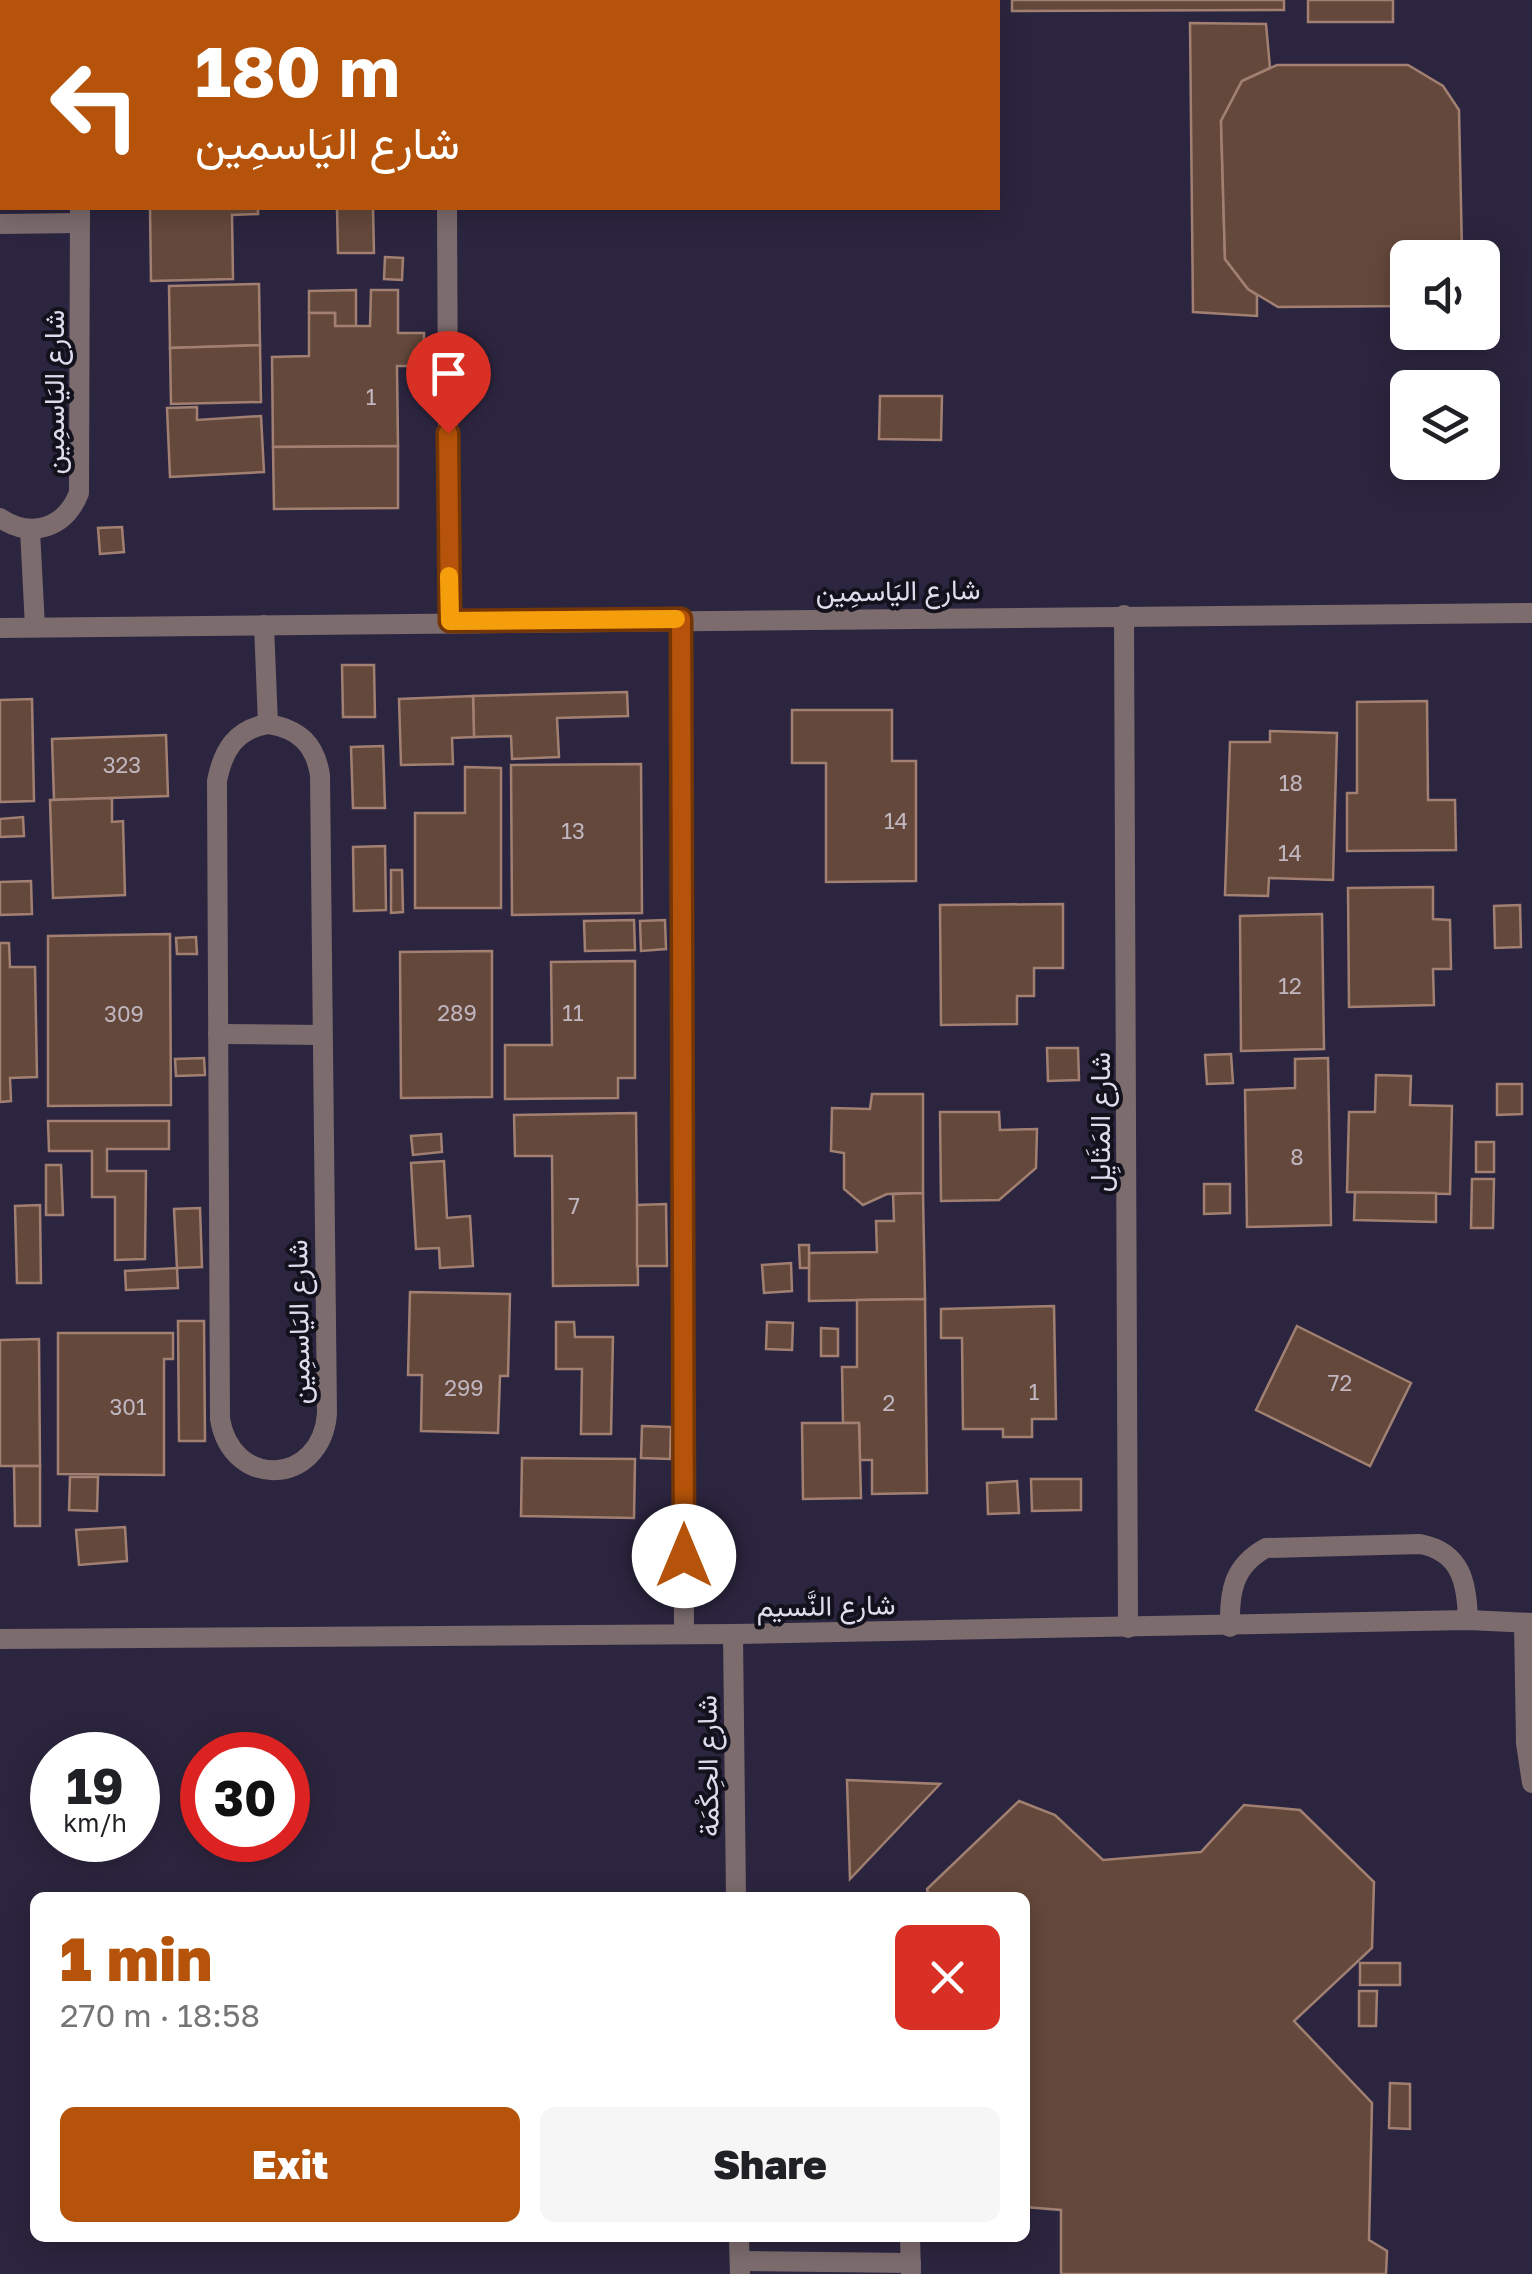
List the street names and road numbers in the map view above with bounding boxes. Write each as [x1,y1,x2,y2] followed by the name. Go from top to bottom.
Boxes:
[37,310,73,474] street label: شارع اليَاسمِين
[815,572,981,611] street label: شارع اليَاسمِين
[1083,1052,1121,1192] street label: شارع المَثَايِل
[280,1239,319,1405] street label: شارع اليَاسمِين
[756,1587,896,1626] street label: شارع النَّسيم
[689,1695,728,1837] street label: شارع الحِكْمَة

